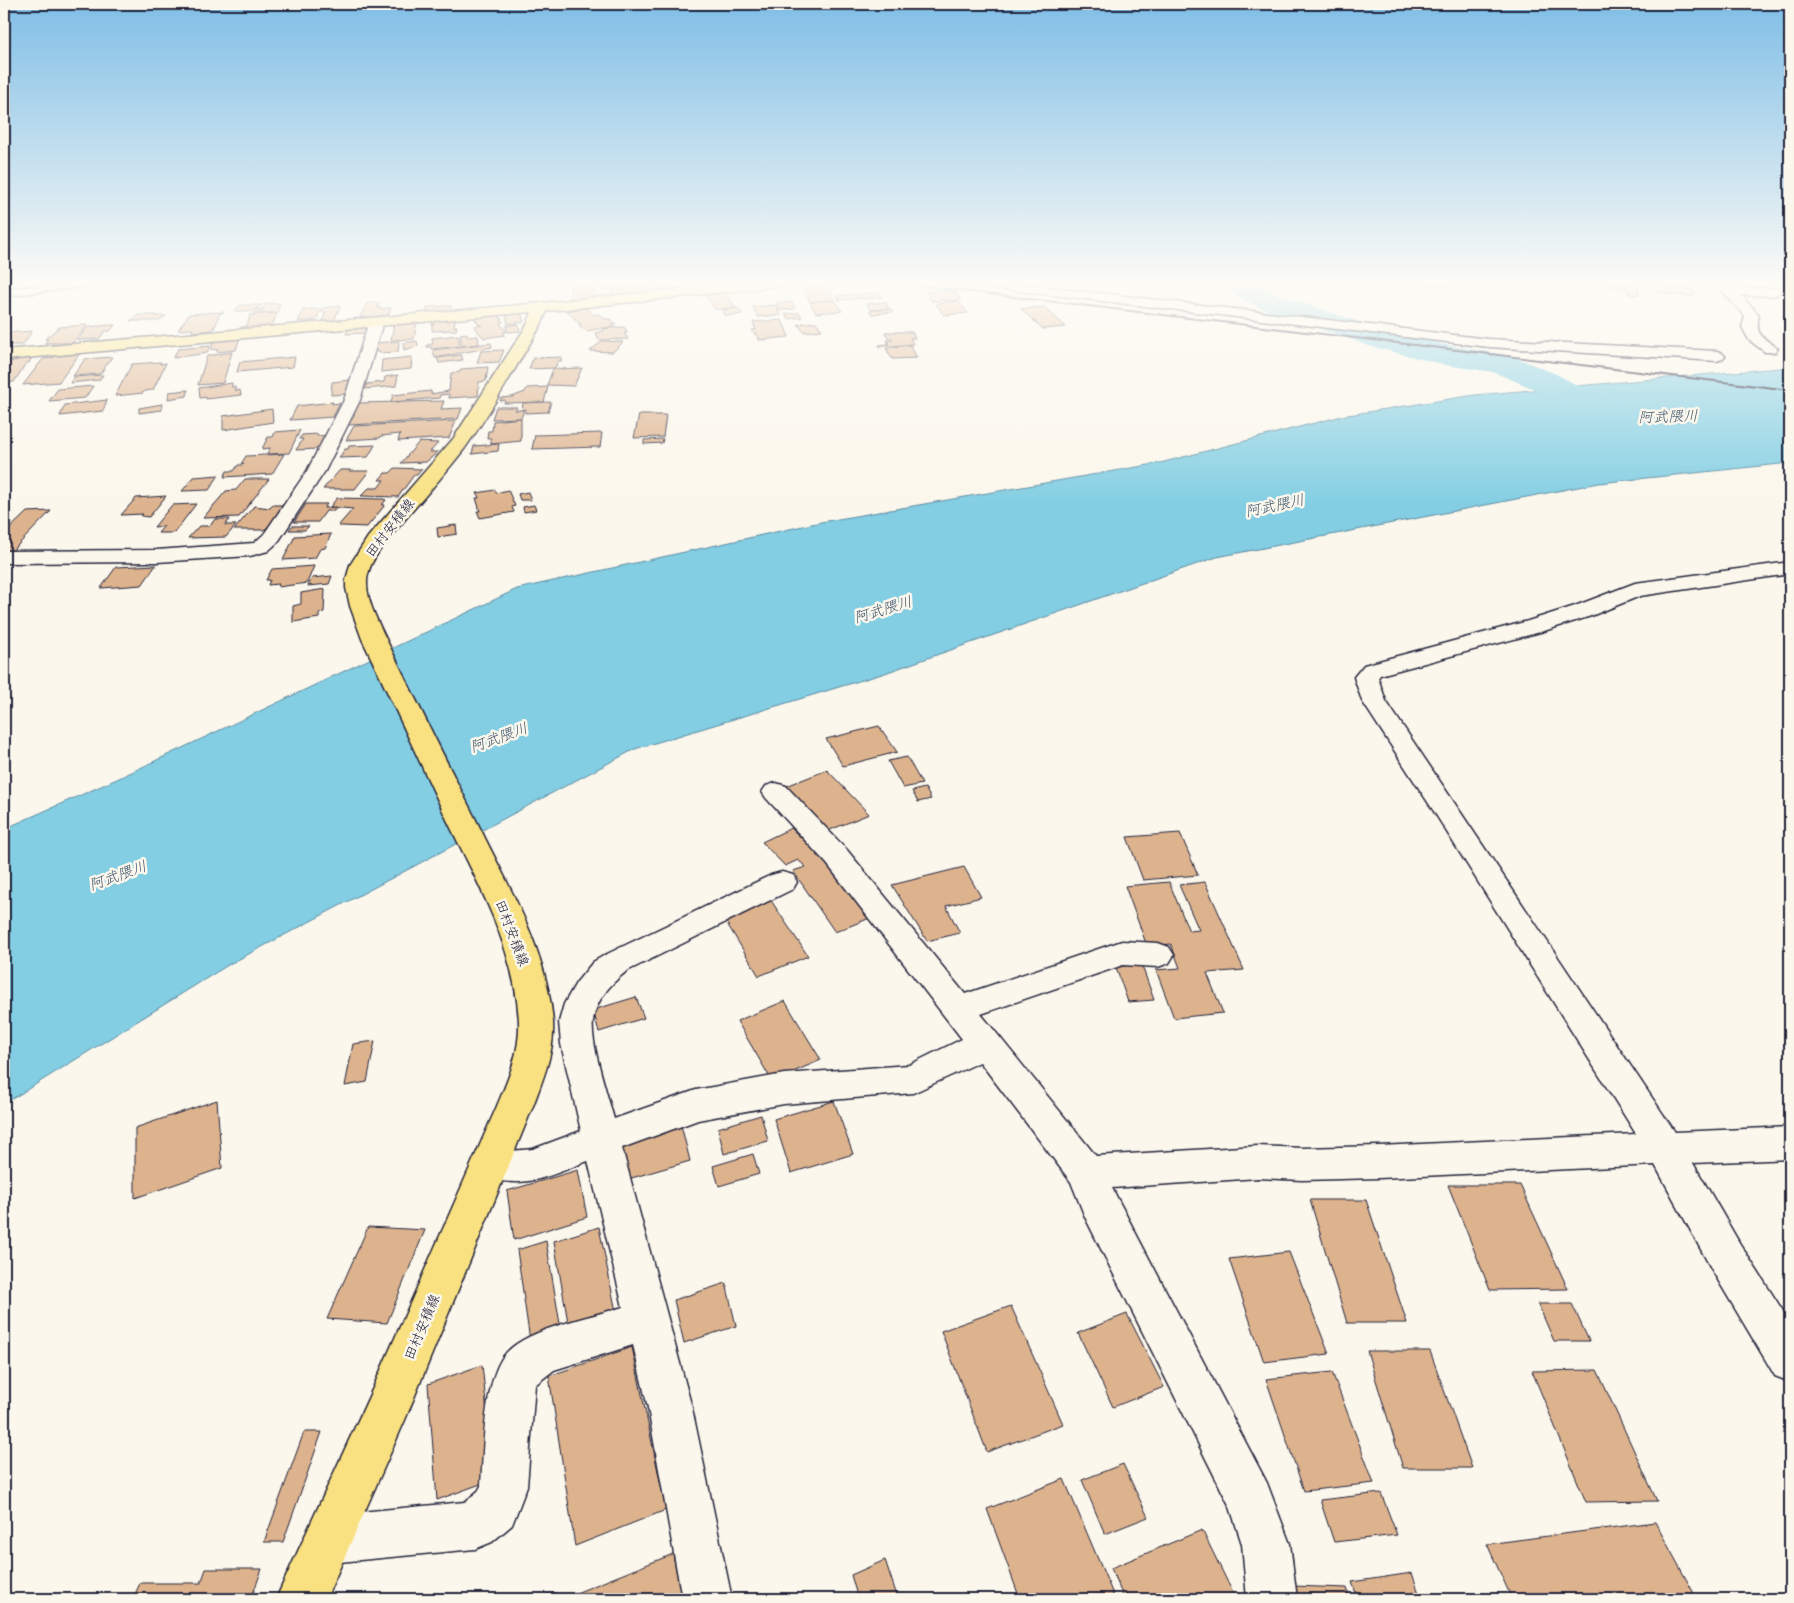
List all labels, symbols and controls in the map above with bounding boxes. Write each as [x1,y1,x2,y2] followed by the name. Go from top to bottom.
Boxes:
[1638,406,1698,428] water label: 阿武隈川
[1244,490,1306,522] water label: 阿武隈川
[362,495,418,561] street label: 田村安積線
[852,592,914,628] water label: 阿武隈川
[468,719,530,757] water label: 阿武隈川
[87,857,149,895] water label: 阿武隈川
[492,897,532,969] street label: 田村安積線
[401,1291,443,1363] street label: 田村安積線

